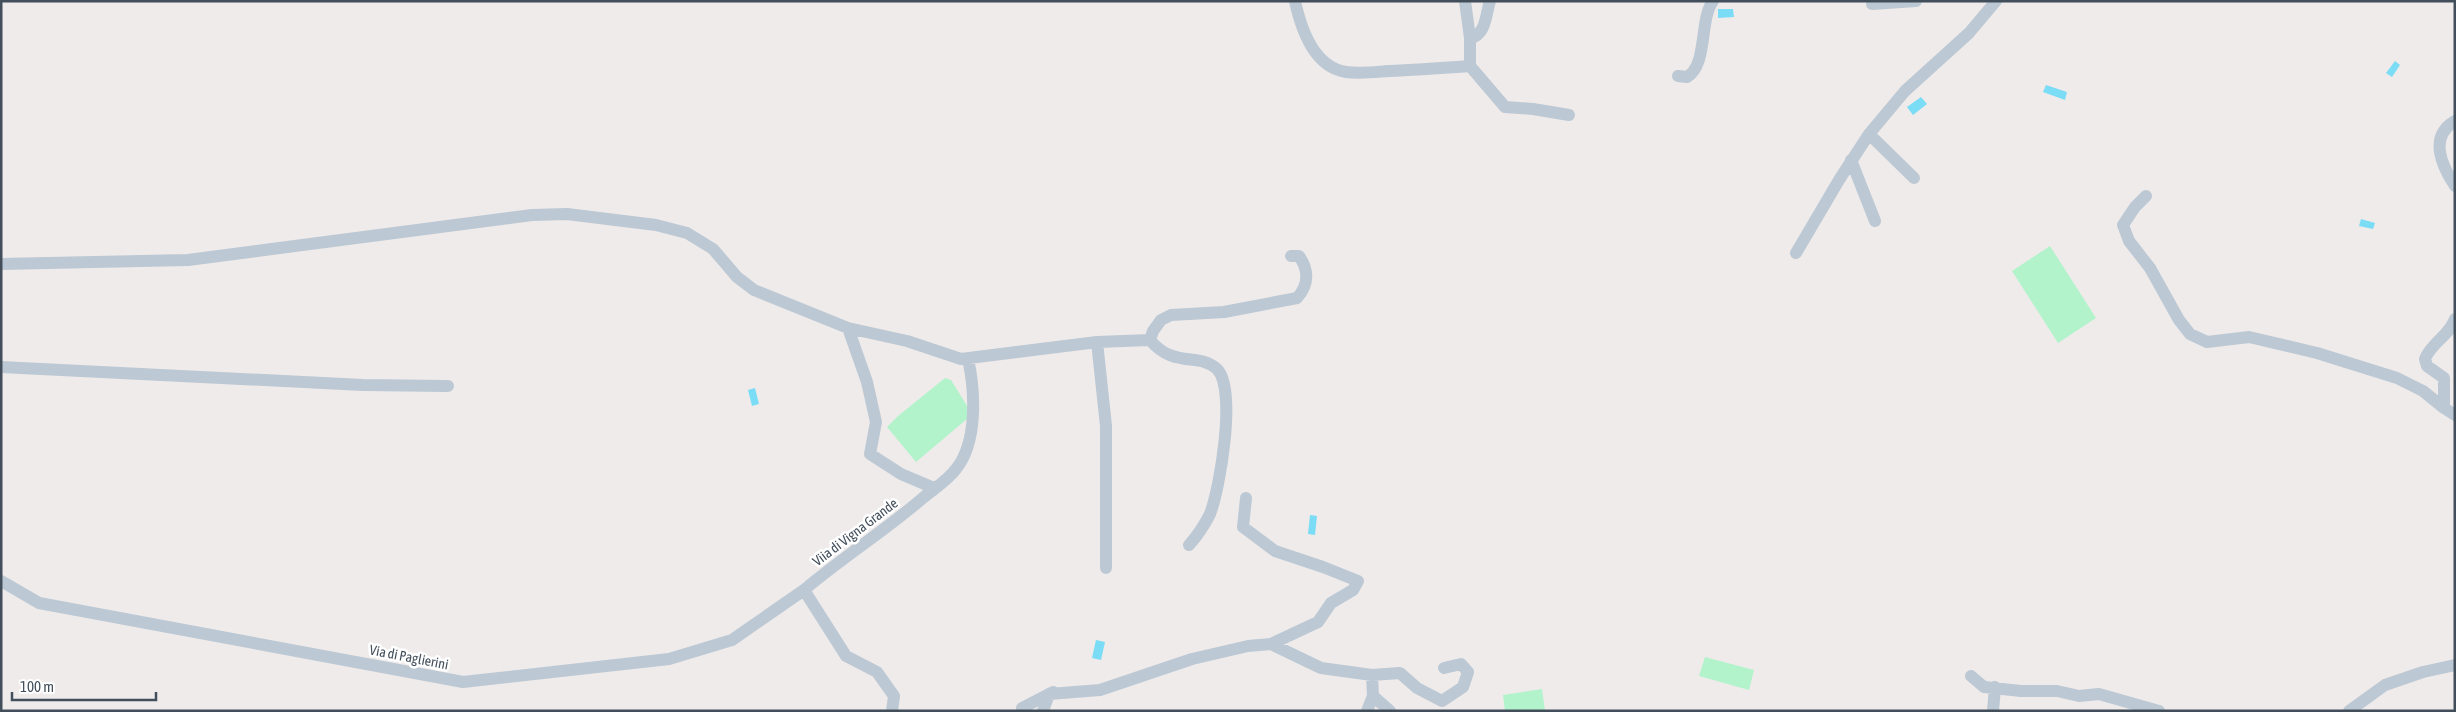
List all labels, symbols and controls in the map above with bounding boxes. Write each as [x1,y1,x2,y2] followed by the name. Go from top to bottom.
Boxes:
[809,495,901,569] street label: Viia di Vigna Grande
[368,642,450,672] street label: Via di Paglierini
[12,670,156,702] scale bar
[20,678,54,695] text: 100 m

